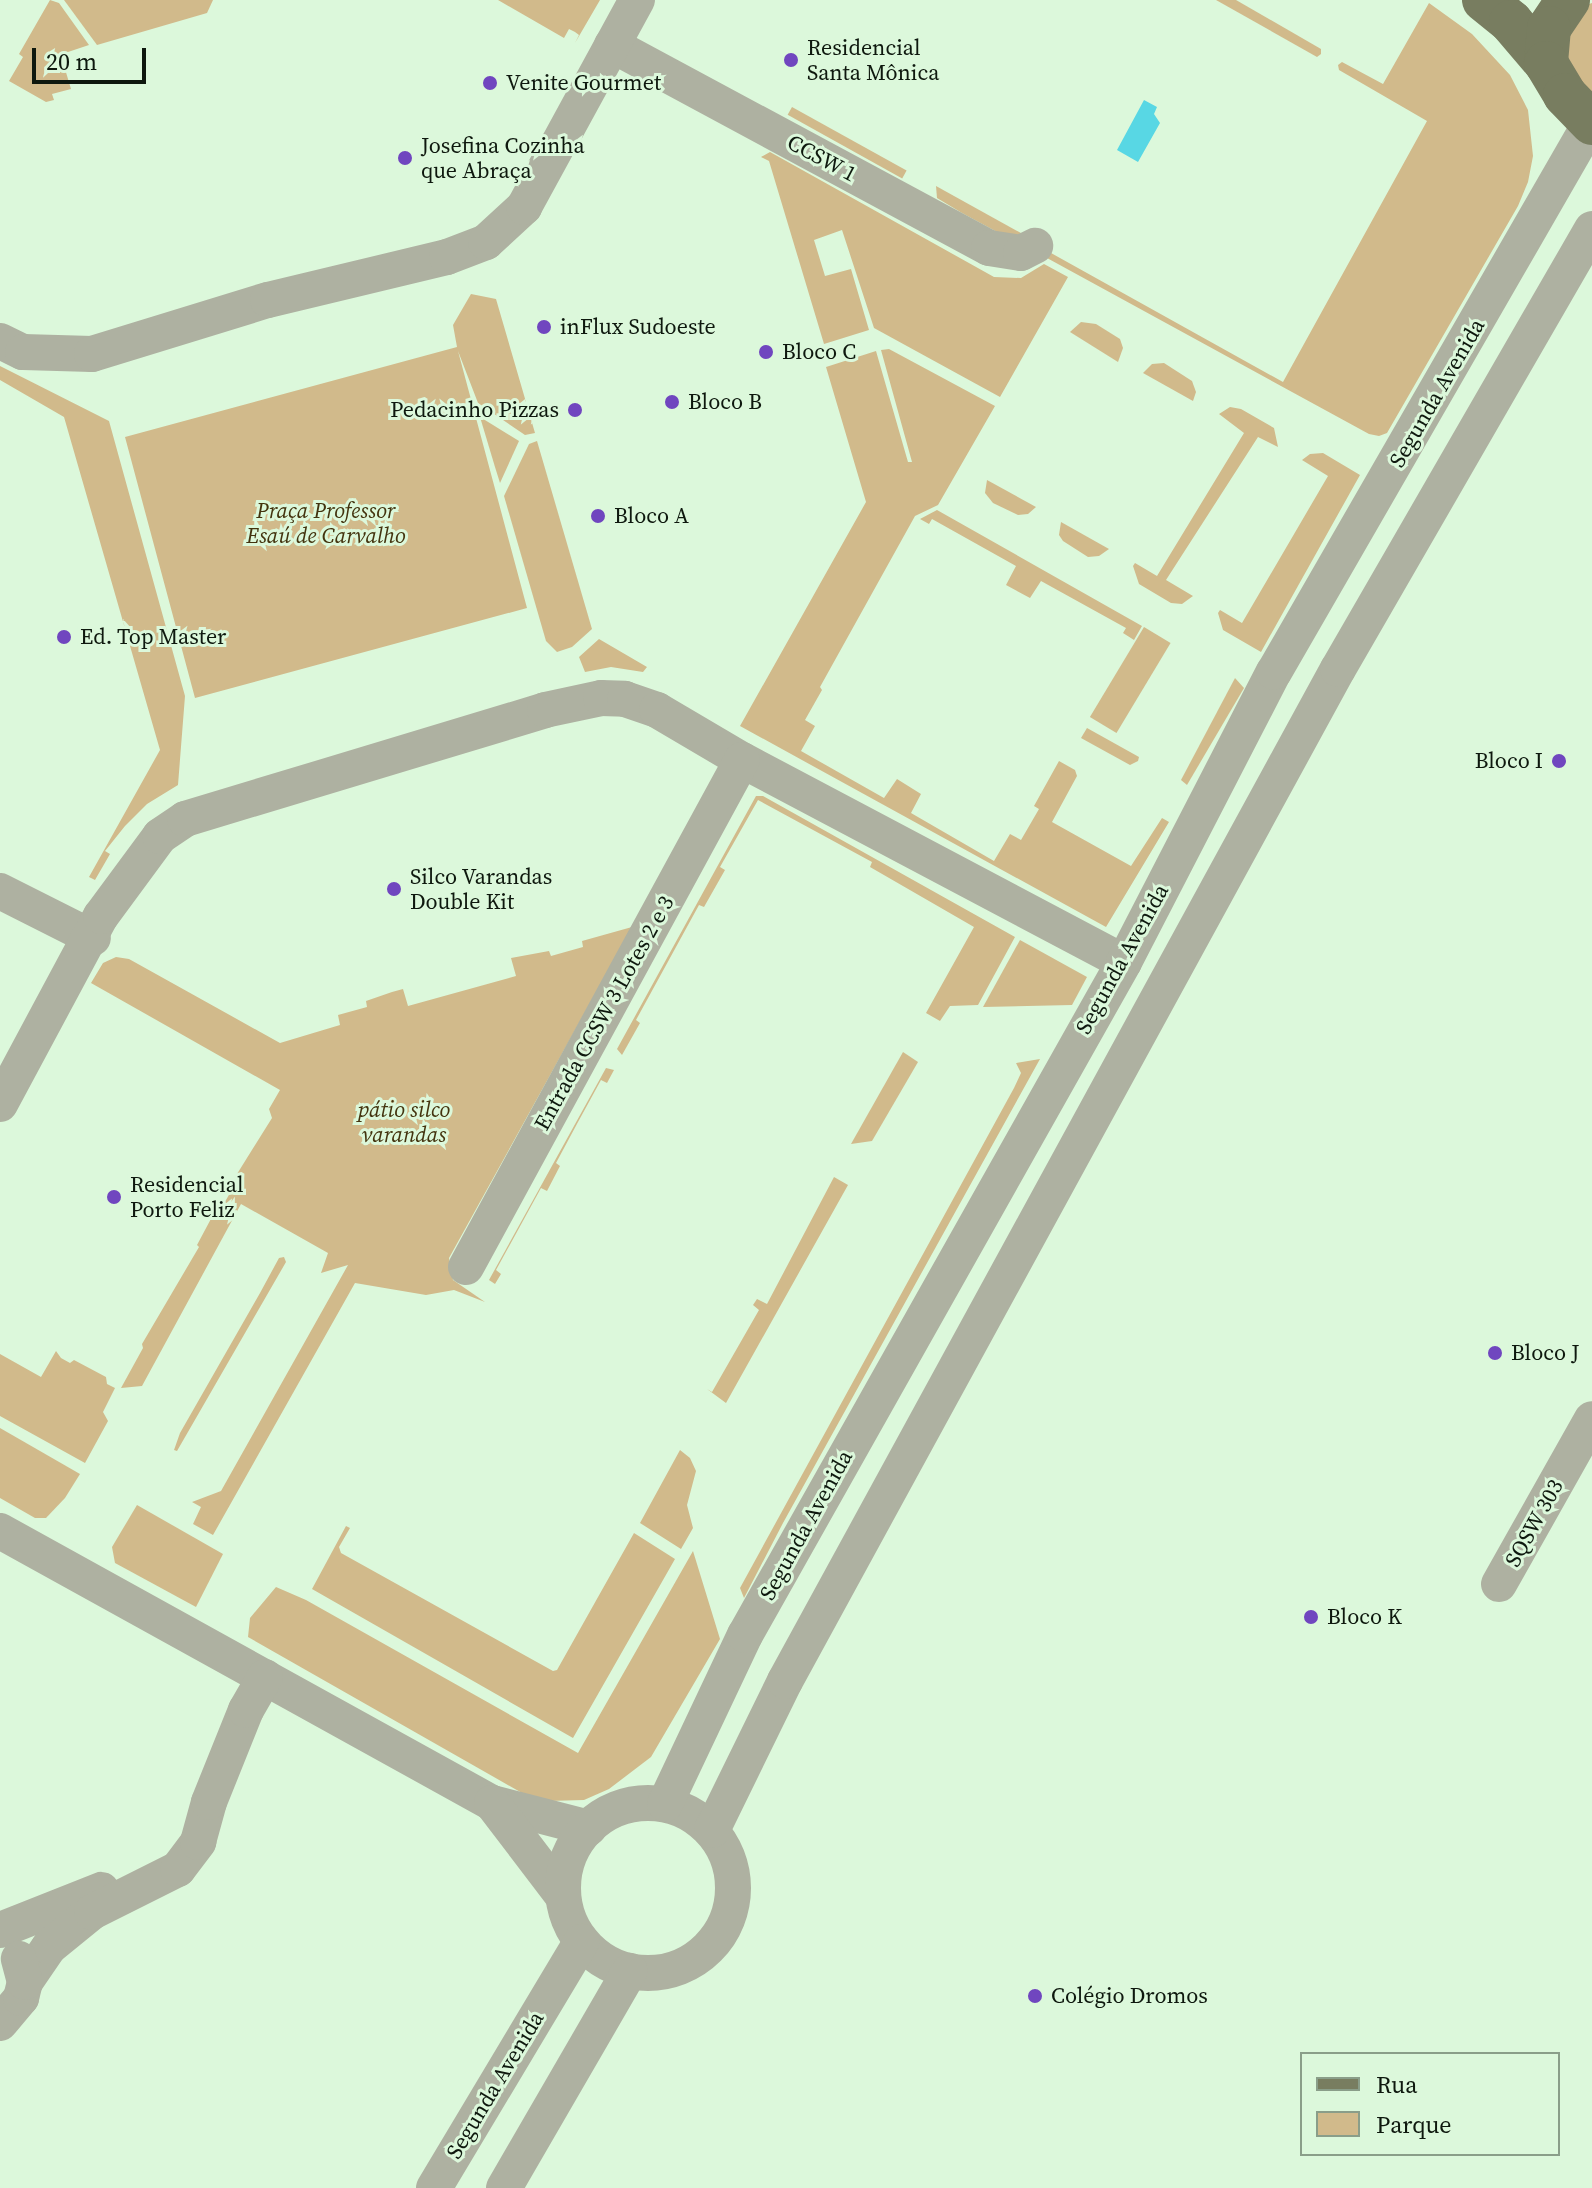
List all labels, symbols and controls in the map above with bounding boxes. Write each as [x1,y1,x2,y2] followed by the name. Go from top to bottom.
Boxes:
[36,32,150,82] scale bar
[807,34,939,86] place label: Residencial Santa Mônica
[46,45,97,78] text: 20 m
[782,51,800,69] marker: Residencial Santa Mônica
[506,70,661,96] place label: Venite Gourmet
[481,74,499,92] marker: Venite Gourmet
[782,129,862,187] street label: CCSW 1
[421,132,585,184] place label: Josefina Cozinha que Abraça
[396,149,414,167] marker: Josefina Cozinha que Abraça
[560,314,716,340] place label: inFlux Sudoeste
[1384,314,1490,472] street label: Segunda Avenida
[535,318,553,336] marker: inFlux Sudoeste
[782,339,856,365] place label: Bloco C
[757,343,775,361] marker: Bloco C
[688,389,762,415] place label: Bloco B
[663,393,681,411] marker: Bloco B
[390,397,559,423] place label: Pedacinho Pizzas
[566,401,584,419] marker: Pedacinho Pizzas
[246,497,406,548] park label: Praça Professor Esaú de Carvalho
[614,503,689,529] place label: Bloco A
[589,507,607,525] marker: Bloco A
[80,624,227,650] place label: Ed. Top Master
[55,628,73,646] marker: Ed. Top Master
[1475,748,1543,774] place label: Bloco I
[1550,752,1568,770] marker: Bloco I
[410,863,553,914] place label: Silco Varandas Double Kit
[385,880,403,898] marker: Silco Varandas Double Kit
[1070,880,1174,1038] street label: Segunda Avenida
[528,891,680,1135] street label: Entrada CCSW 3 Lotes 2 e 3
[358,1096,450,1148] park label: pátio silco varandas
[130,1171,243,1222] place label: Residencial Porto Feliz
[105,1188,123,1206] marker: Residencial Porto Feliz
[1511,1340,1579,1366] place label: Bloco J
[1486,1344,1504,1362] marker: Bloco J
[754,1446,858,1604] street label: Segunda Avenida
[1499,1474,1569,1572] street label: SQSW 303
[1327,1604,1402,1630] place label: Bloco K
[1302,1608,1320,1626] marker: Bloco K
[1051,1983,1208,2009] place label: Colégio Dromos
[1026,1987,1044,2005] marker: Colégio Dromos
[441,2007,549,2163] street label: Segunda Avenida
[1300,2052,1560,2156] legend
[1376,2068,1418,2101] text: Rua
[1376,2108,1452,2141] text: Parque

